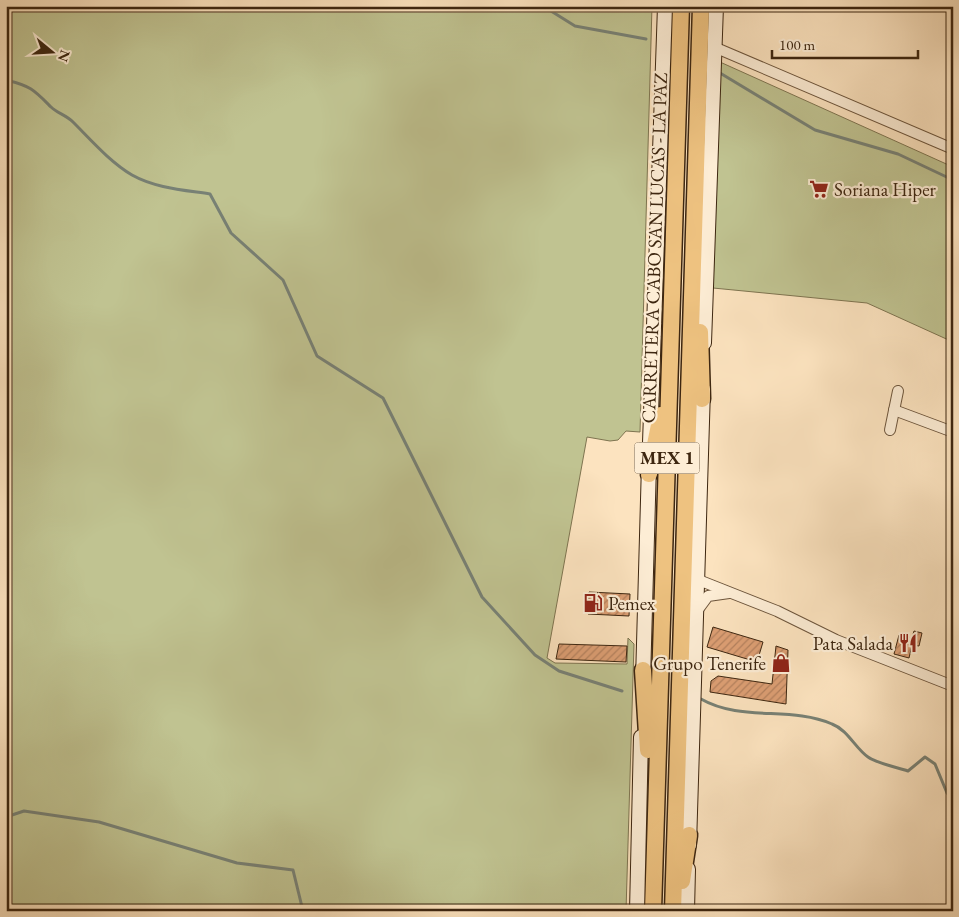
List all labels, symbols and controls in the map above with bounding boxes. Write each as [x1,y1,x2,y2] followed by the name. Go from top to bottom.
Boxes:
[28,28,78,78] north arrow
[772,28,918,60] scale bar
[779,35,816,54] text: 100 m
[54,48,75,65] text: N
[636,72,673,424] street label: CARRETERA CABO SAN LUCAS - LA PAZ
[834,177,937,202] place label: Soriana Hiper
[808,178,830,200] supermarket icon: Soriana Hiper
[634,442,700,473] road number: MEX 1
[608,591,656,616] place label: Pemex
[582,592,604,614] fuel station icon: Pemex
[813,631,893,656] place label: Pata Salada
[897,632,919,654] restaurant icon: Pata Salada
[653,651,766,676] place label: Grupo Tenerife
[770,652,792,674] shop icon: Grupo Tenerife

